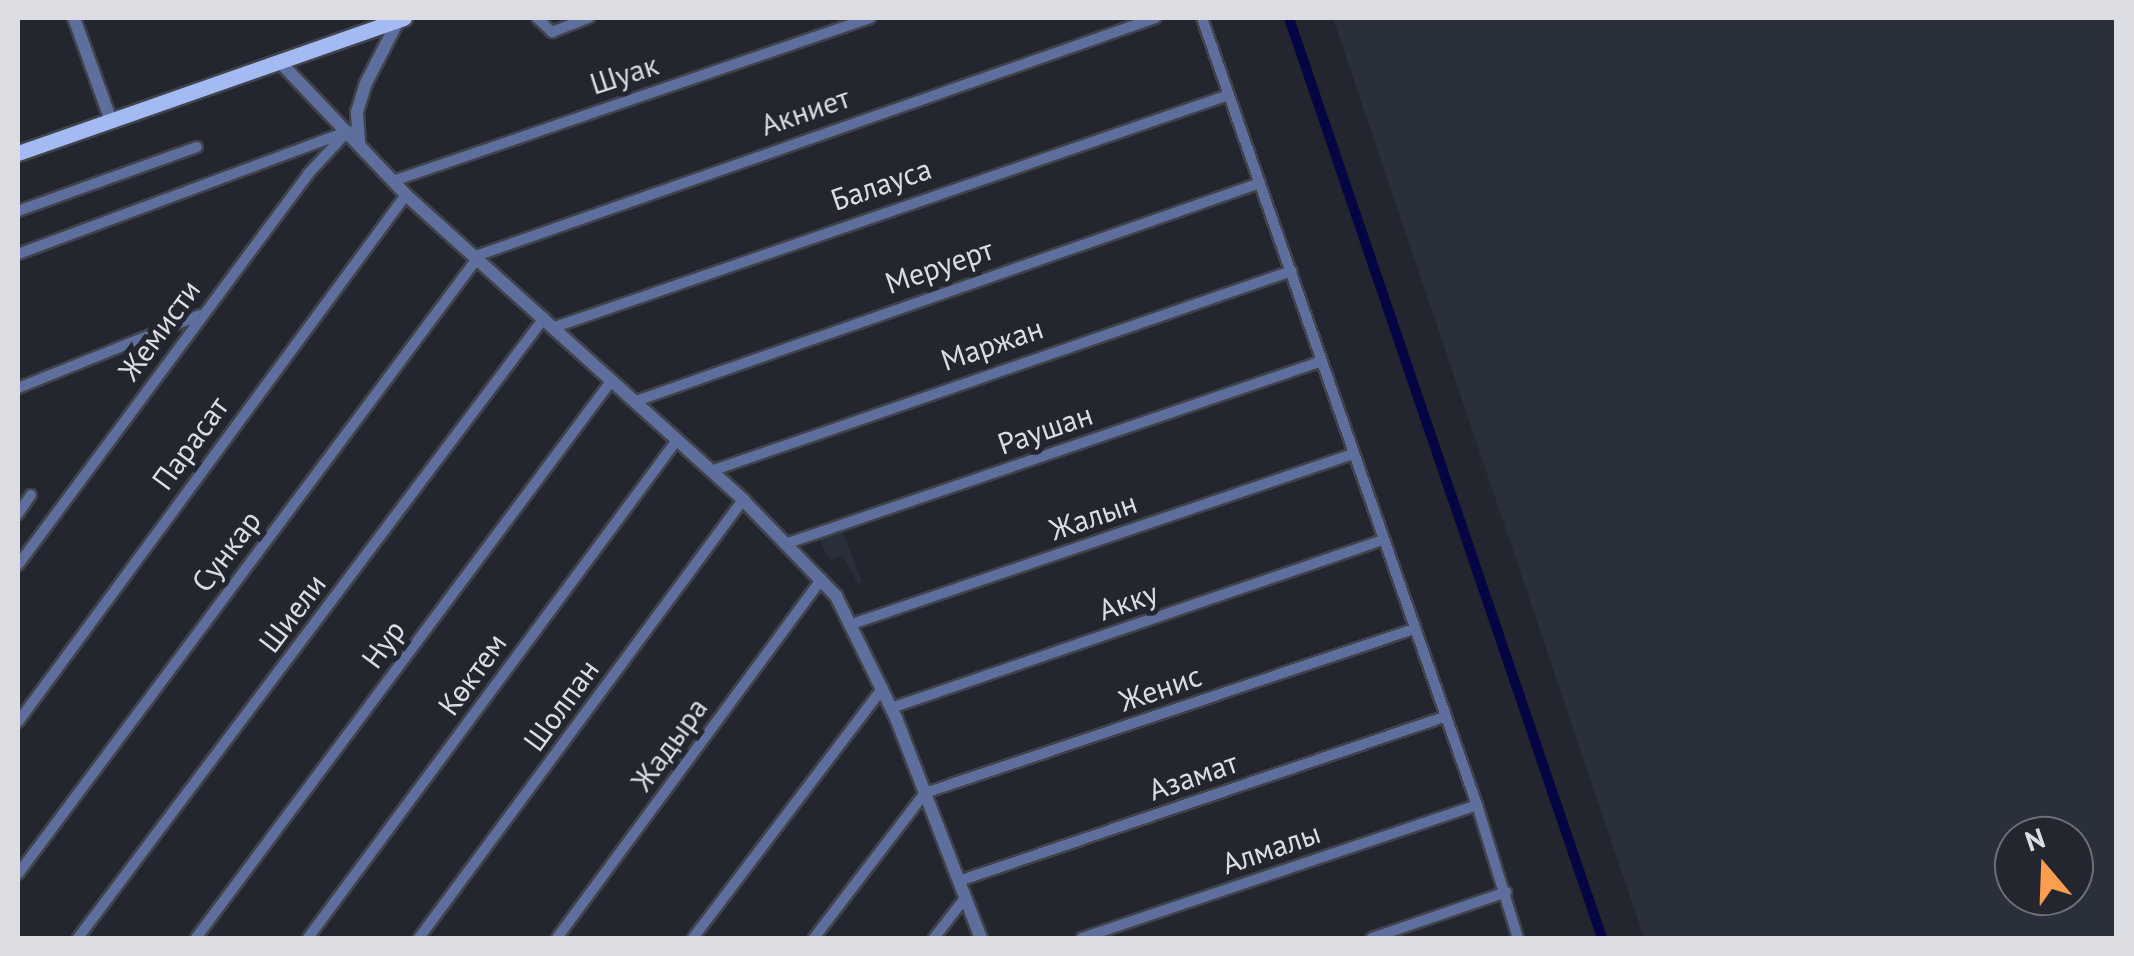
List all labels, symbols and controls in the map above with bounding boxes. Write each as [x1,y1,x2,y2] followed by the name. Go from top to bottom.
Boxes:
[585,46,663,102] street label: Шуак
[756,79,854,143] street label: Акниет
[826,150,936,218] street label: Балауса
[880,231,998,301] street label: Меруерт
[111,273,207,387] street label: Жемисти
[936,310,1048,378] street label: Маржан
[144,389,236,497] street label: Парасат
[993,396,1097,462] street label: Раушан
[1045,484,1141,548] street label: Жалын
[184,503,268,599] street label: Сункар
[251,567,333,659] street label: Шиели
[1094,574,1162,628] street label: Акку
[354,613,412,675] street label: Нур
[430,626,514,722] street label: Көктем
[516,652,606,758] street label: Шолпан
[1114,657,1206,719] street label: Женис
[623,690,715,798] street label: Жадыра
[1144,744,1242,808] street label: Азамат
[1217,814,1325,882] street label: Алмалы
[1994,816,2094,916] north arrow
[2020,819,2049,860] text: N

